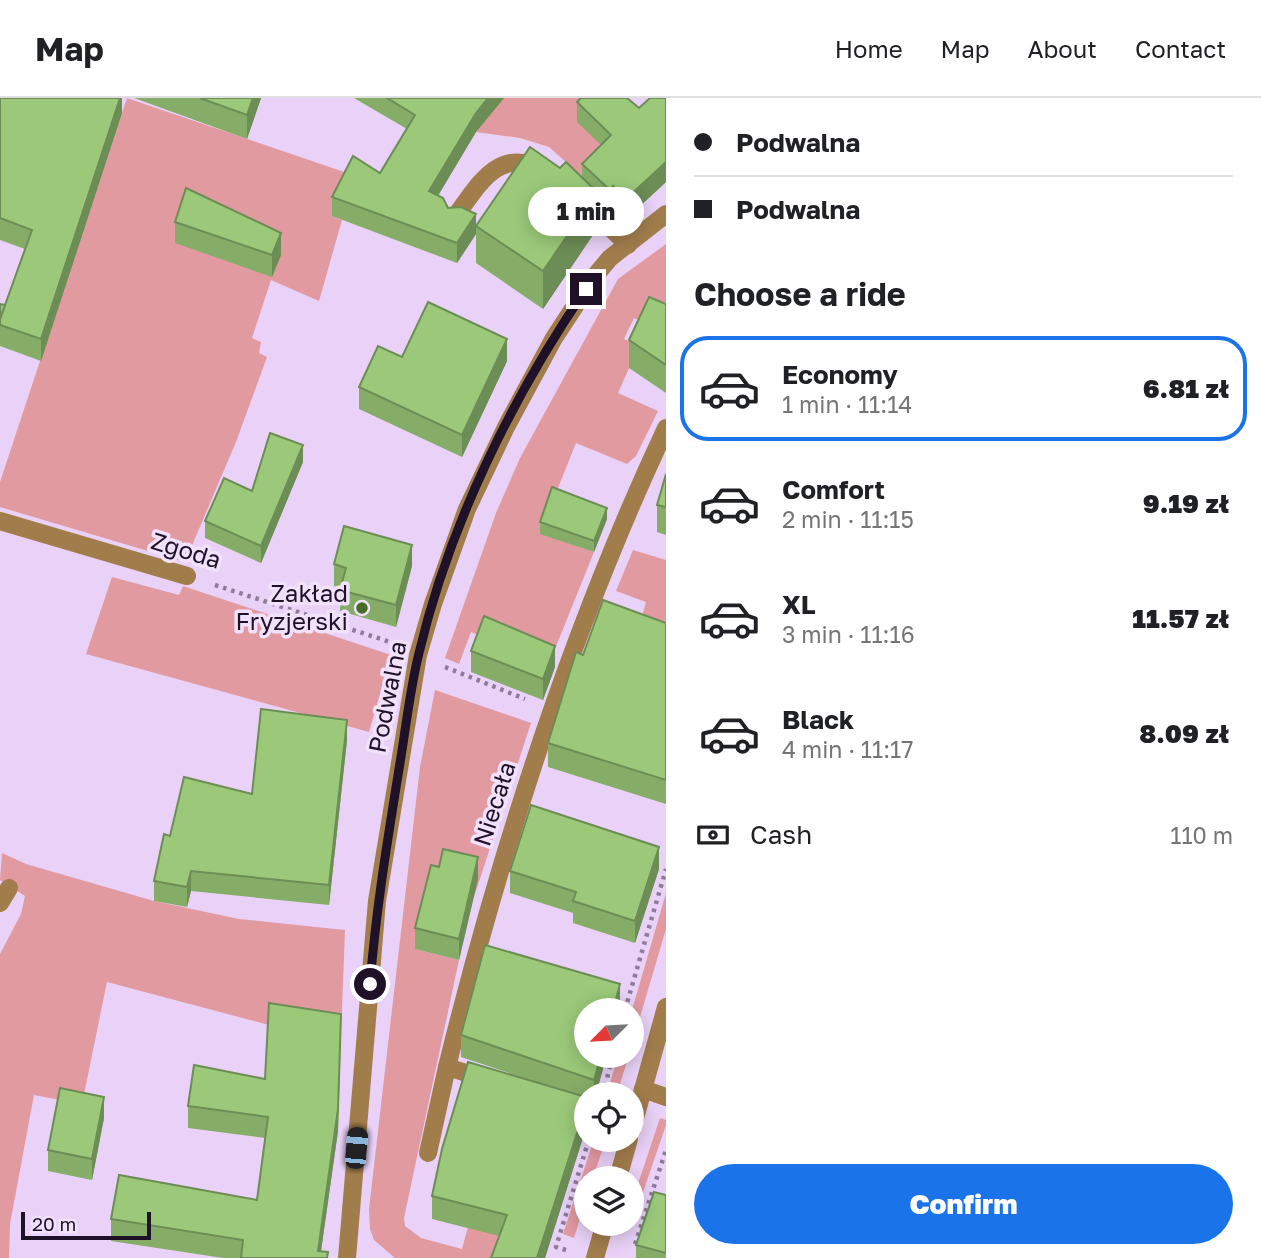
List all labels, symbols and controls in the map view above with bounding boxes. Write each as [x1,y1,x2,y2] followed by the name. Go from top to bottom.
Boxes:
[35,29,104,68] text: Map
[835,34,903,63] text: Home
[941,34,990,63] text: Map
[1028,34,1097,63] text: About
[1135,34,1226,63] text: Contact
[736,127,860,158] text: Podwalna
[528,188,644,236] callout: 1 min
[736,194,860,225] text: Podwalna
[557,197,615,225] text: 1 min
[570,273,602,305] route end
[694,275,906,313] text: Choose a ride
[698,357,761,420] icon: car
[782,359,898,390] text: Economy
[1143,373,1229,404] text: 6.81 zł
[782,390,912,418] text: 1 min · 11:14
[698,472,761,535] icon: car
[782,474,885,505] text: Comfort
[1143,488,1229,519] text: 9.19 zł
[782,505,914,533] text: 2 min · 11:15
[148,525,225,574] street label: Zgoda
[236,578,348,635] place label: Zakład Fryzjerski
[698,587,761,650] icon: car
[782,589,816,620] text: XL
[354,600,370,616] marker: Zakład Fryzjerski
[1132,603,1229,634] text: 11.57 zł
[782,620,915,648] text: 3 min · 11:16
[361,638,412,755] street label: Podwalna
[698,702,761,765] icon: car
[782,704,854,735] text: Black
[1139,718,1229,749] text: 8.09 zł
[782,735,913,763] text: 4 min · 11:17
[466,758,521,849] street label: Niecała
[694,816,732,854] icon: cash
[750,819,812,850] text: Cash
[1170,821,1233,849] text: 110 m
[354,968,386,1000] route start
[574,998,644,1068] north arrow
[574,998,644,1236] map controls
[574,1082,644,1152] button: locate
[344,1126,369,1170] car
[694,1164,1233,1244] button: Confirm
[574,1166,644,1236] button: layers
[21,1209,150,1241] scale bar
[32,1212,76,1235] text: 20 m

